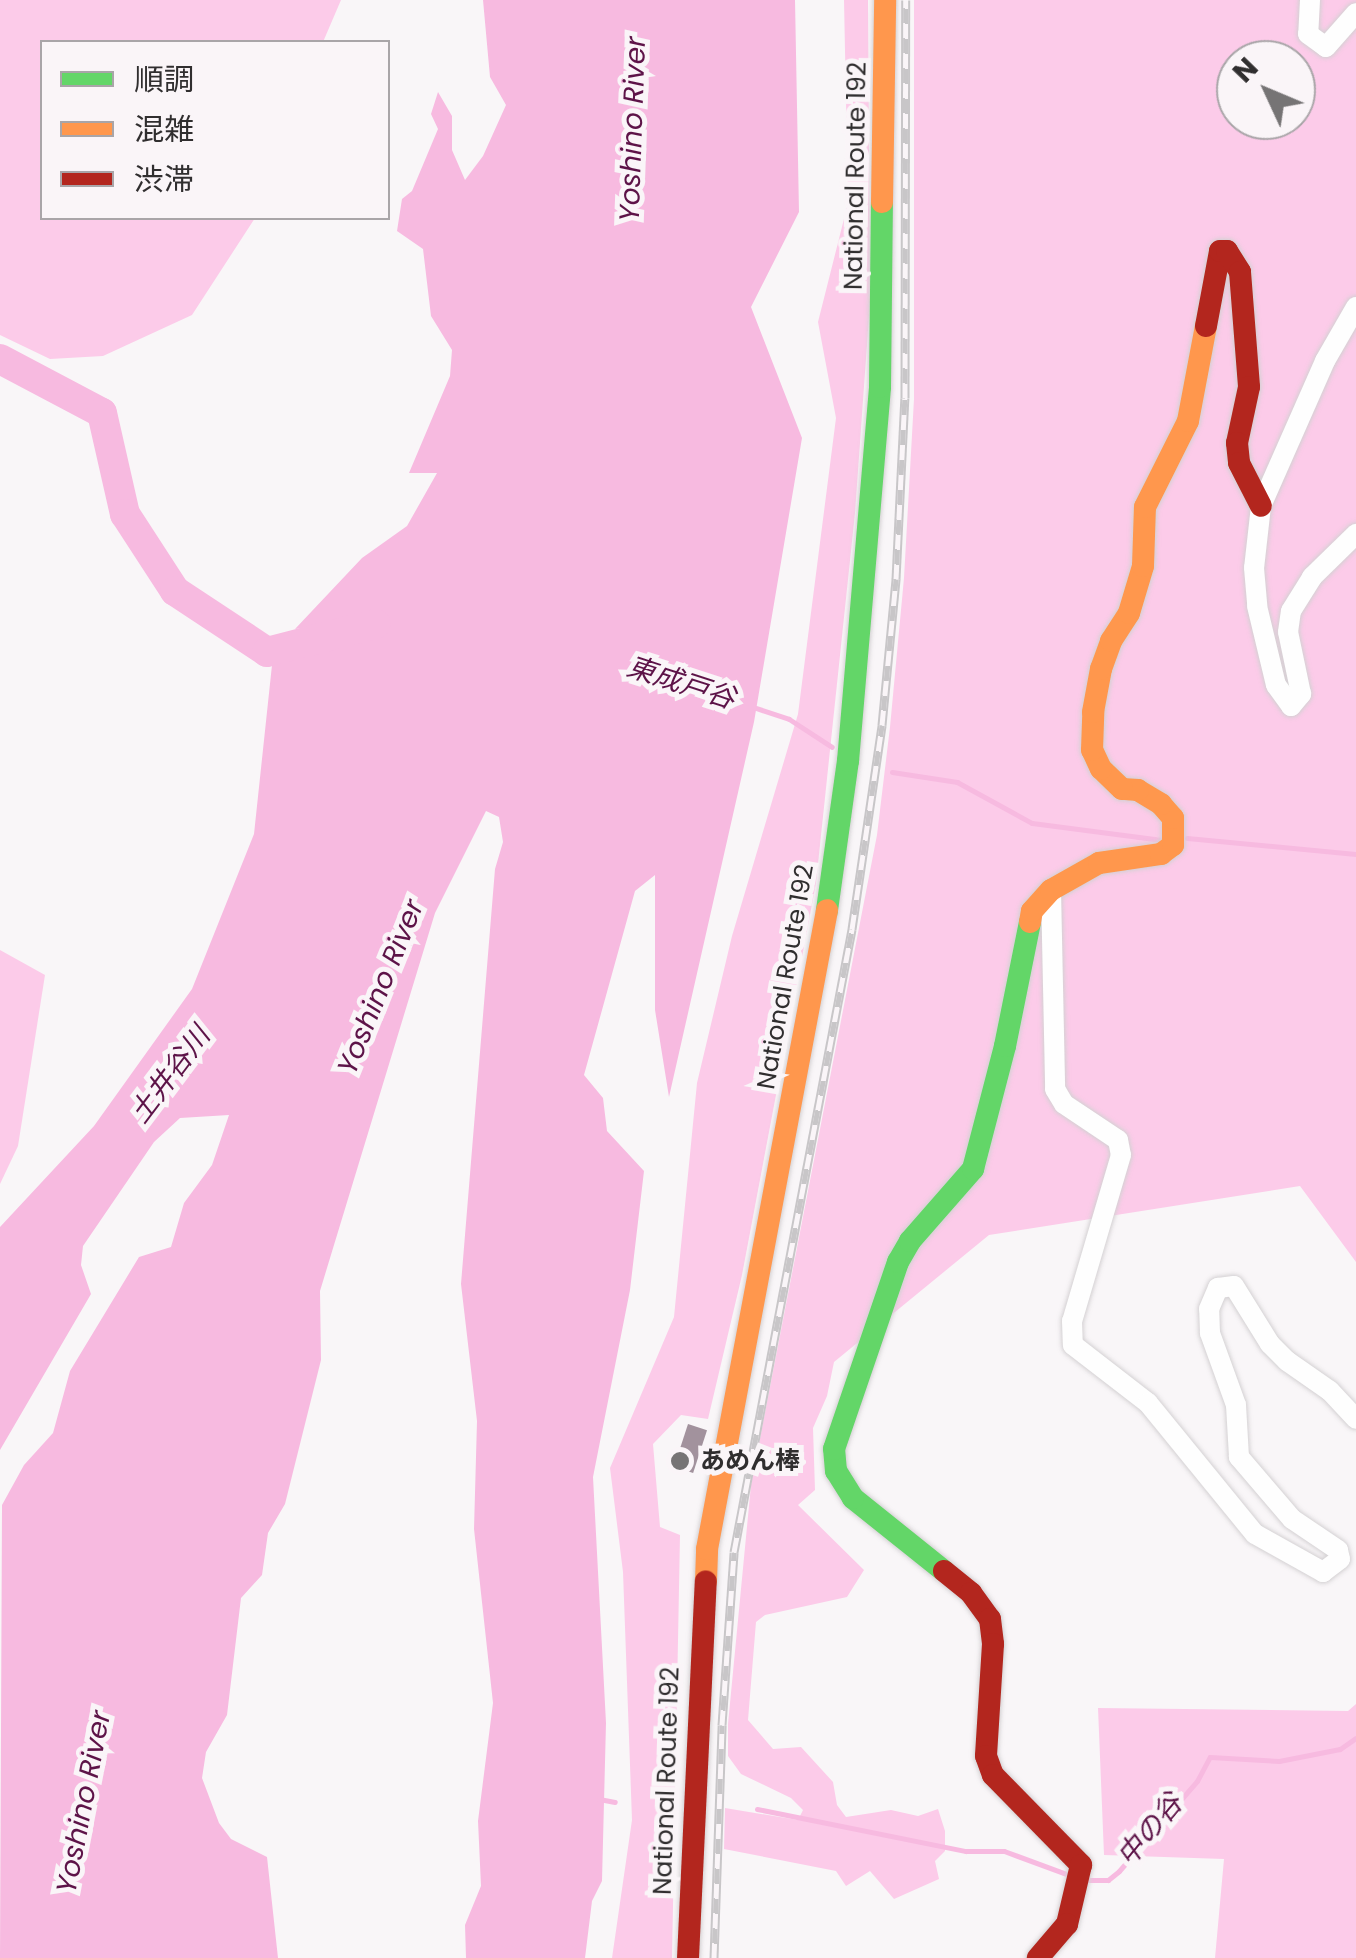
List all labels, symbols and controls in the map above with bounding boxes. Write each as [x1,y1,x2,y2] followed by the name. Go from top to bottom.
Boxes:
[613,36,653,222] water label: Yoshino River
[40,40,390,220] legend
[1216,40,1316,140] north arrow
[1224,49,1267,91] text: N
[134,58,194,101] text: 順調
[839,62,873,290] street label: National Route 192
[134,108,194,151] text: 混雑
[134,158,194,201] text: 渋滞
[623,650,739,716] water label: 東成戸谷
[751,862,821,1092] street label: National Route 192
[331,895,431,1079] water label: Yoshino River
[123,1020,217,1130] water label: 土井谷川
[700,1446,800,1476] place label: あめん棒
[669,1450,691,1472] marker: あめん棒
[648,1667,686,1895] street label: National Route 192
[50,1708,118,1896] water label: Yoshino River
[1110,1787,1190,1873] water label: 中の谷

